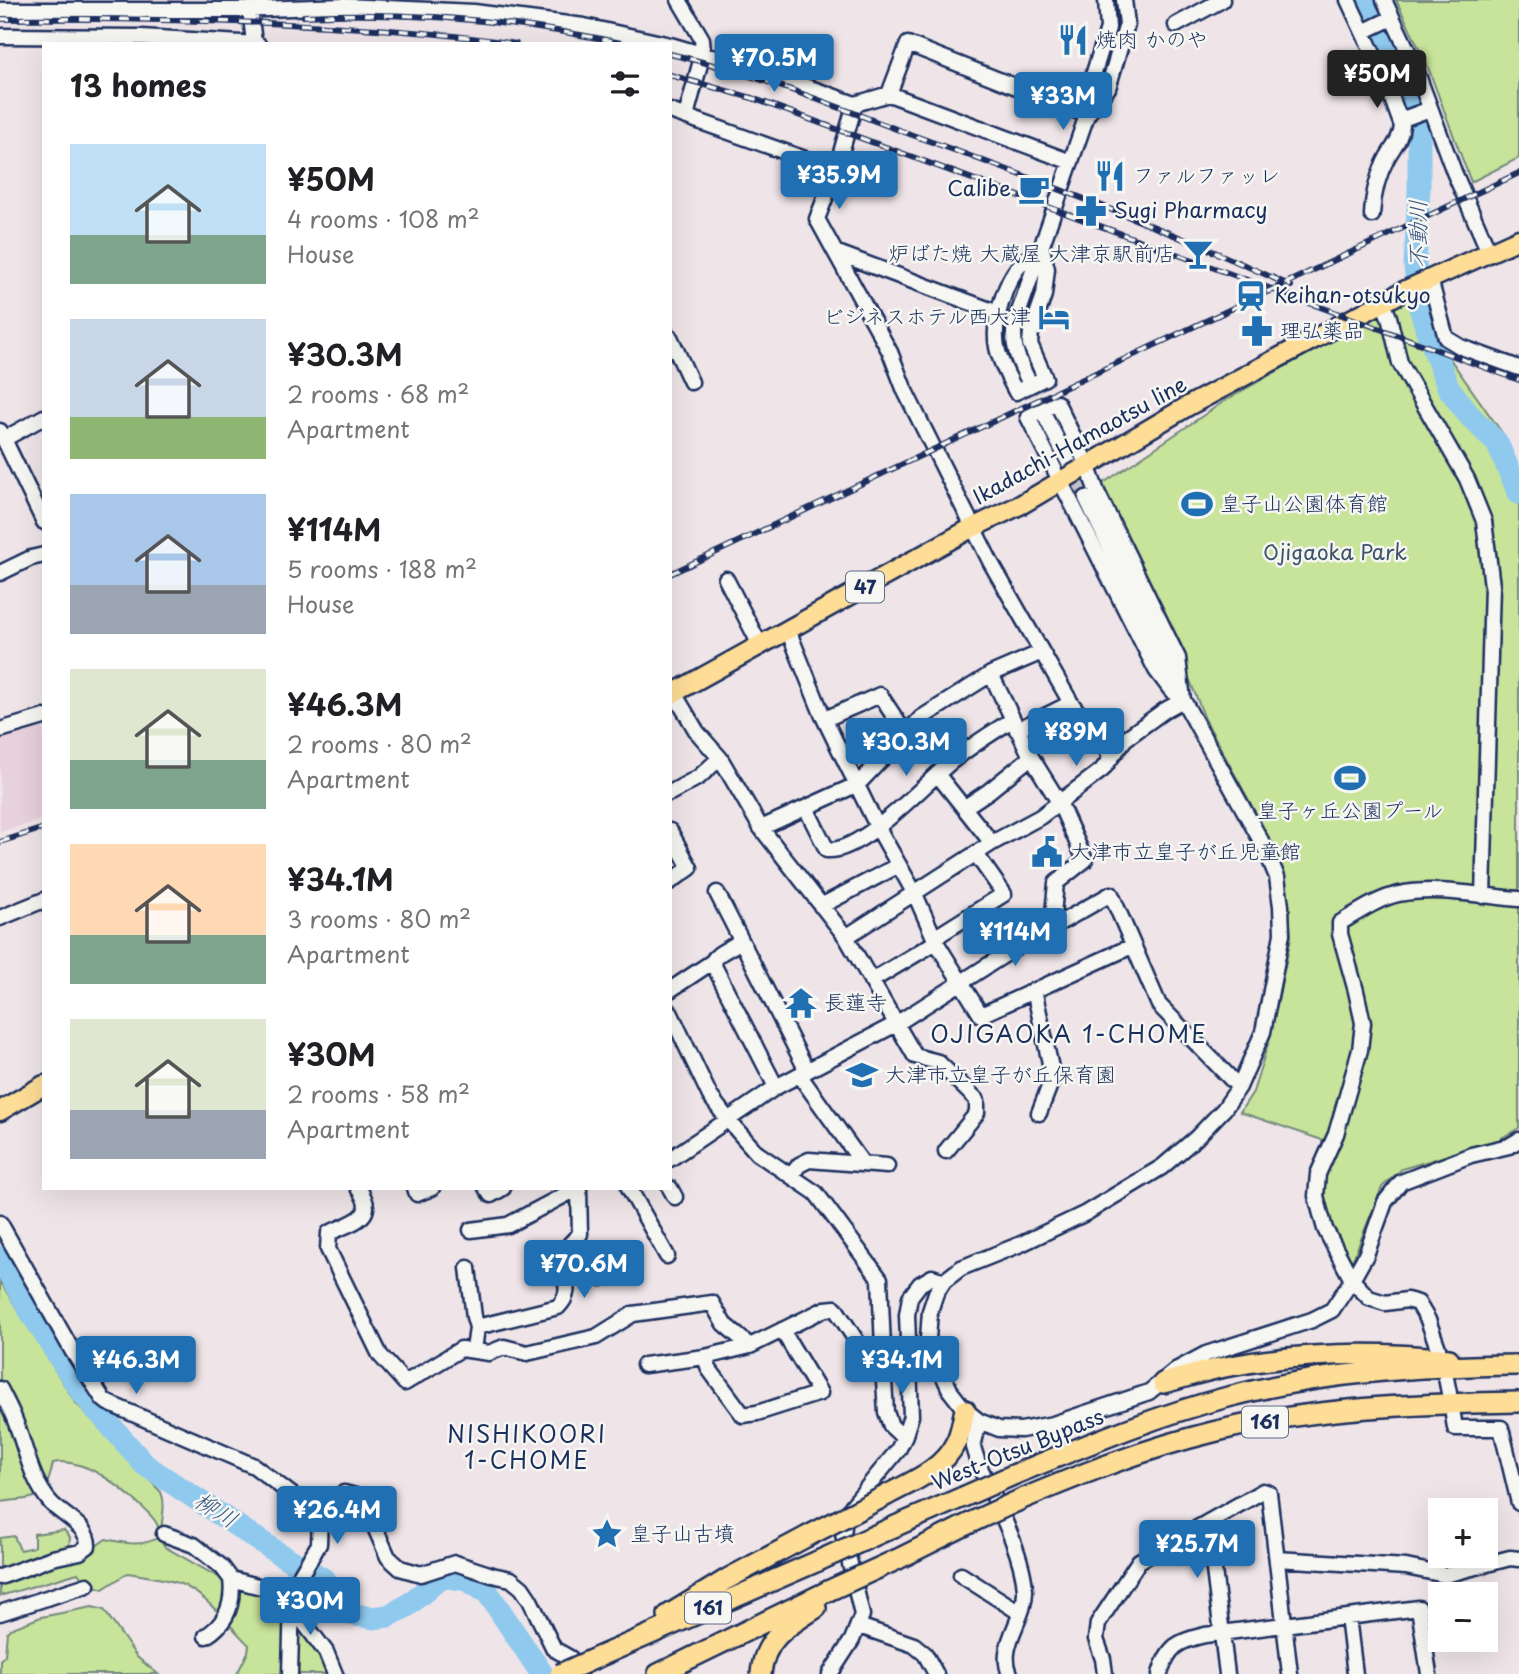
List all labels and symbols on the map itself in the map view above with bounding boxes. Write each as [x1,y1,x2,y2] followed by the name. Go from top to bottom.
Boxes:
[1096,22,1208,54] place label: 焼肉 かのや
[1056,23,1090,57] restaurant icon: 焼肉 かのや
[717,34,831,94] pin: ¥70.5M
[1336,50,1418,110] pin: ¥50M
[1022,72,1104,132] pin: ¥33M
[782,152,896,211] pin: ¥35.9M
[1133,158,1280,190] place label: ファルファッレ
[1093,159,1127,193] restaurant icon: ファルファッレ
[947,171,1011,203] place label: Calibe
[1017,172,1051,206] cafe icon: Calibe
[1114,193,1267,225] place label: Sugi Pharmacy
[1074,194,1108,228] pharmacy icon: Sugi Pharmacy
[1399,200,1434,269] water label: 不動川
[888,236,1175,268] place label: 炉ばた焼 大蔵屋 大津京駅前店
[1181,237,1215,271] bar icon: 炉ばた焼 大蔵屋 大津京駅前店
[1274,278,1431,310] place label: Keihan-otsukyo
[1234,279,1268,313] station icon: Keihan-otsukyo
[823,299,1031,331] place label: ビジネスホテル西大津
[1037,300,1071,334] hotel icon: ビジネスホテル西大津
[1280,313,1364,345] place label: 理弘薬品
[1240,314,1274,348] pharmacy icon: 理弘薬品
[966,367,1192,512] street label: Ikadachi-Hamaotsu line
[1220,486,1388,518] place label: 皇子山公園体育館
[1180,487,1214,521] sports icon: 皇子山公園体育館
[1263,535,1407,567] park label: Ojigaoka Park
[846,572,884,602] road number: 47
[1035,708,1117,768] pin: ¥89M
[849,718,963,778] pin: ¥30.3M
[1333,761,1367,795] sports icon: 皇子ヶ丘公園プール
[1257,793,1443,825] place label: 皇子ヶ丘公園プール
[1070,834,1301,866] place label: 大津市立皇子が丘児童館
[1030,835,1064,869] public building icon: 大津市立皇子が丘児童館
[966,908,1064,968] pin: ¥114M
[824,985,887,1017] place label: 長蓮寺
[784,986,818,1020] temple icon: 長蓮寺
[930,1016,1208,1051] district label: OJIGAOKA 1-CHOME
[885,1057,1116,1089] place label: 大津市立皇子が丘保育園
[845,1058,879,1092] school or university icon: 大津市立皇子が丘保育園
[527,1240,641,1300] pin: ¥70.6M
[79,1336,193,1396] pin: ¥46.3M
[845,1336,959,1396] pin: ¥34.1M
[926,1399,1108,1497] street label: West-Otsu Bypass
[1242,1406,1288,1438] road number: 161
[447,1416,607,1477] district label: NISHIKOORI 1-CHOME
[188,1482,246,1536] water label: 柳川
[280,1486,394,1546] pin: ¥26.4M
[630,1516,735,1548] place label: 皇子山古墳
[590,1517,624,1551] place icon: 皇子山古墳
[1140,1520,1254,1580] pin: ¥25.7M
[269,1578,351,1637] pin: ¥30M
[685,1592,731,1624] road number: 161

